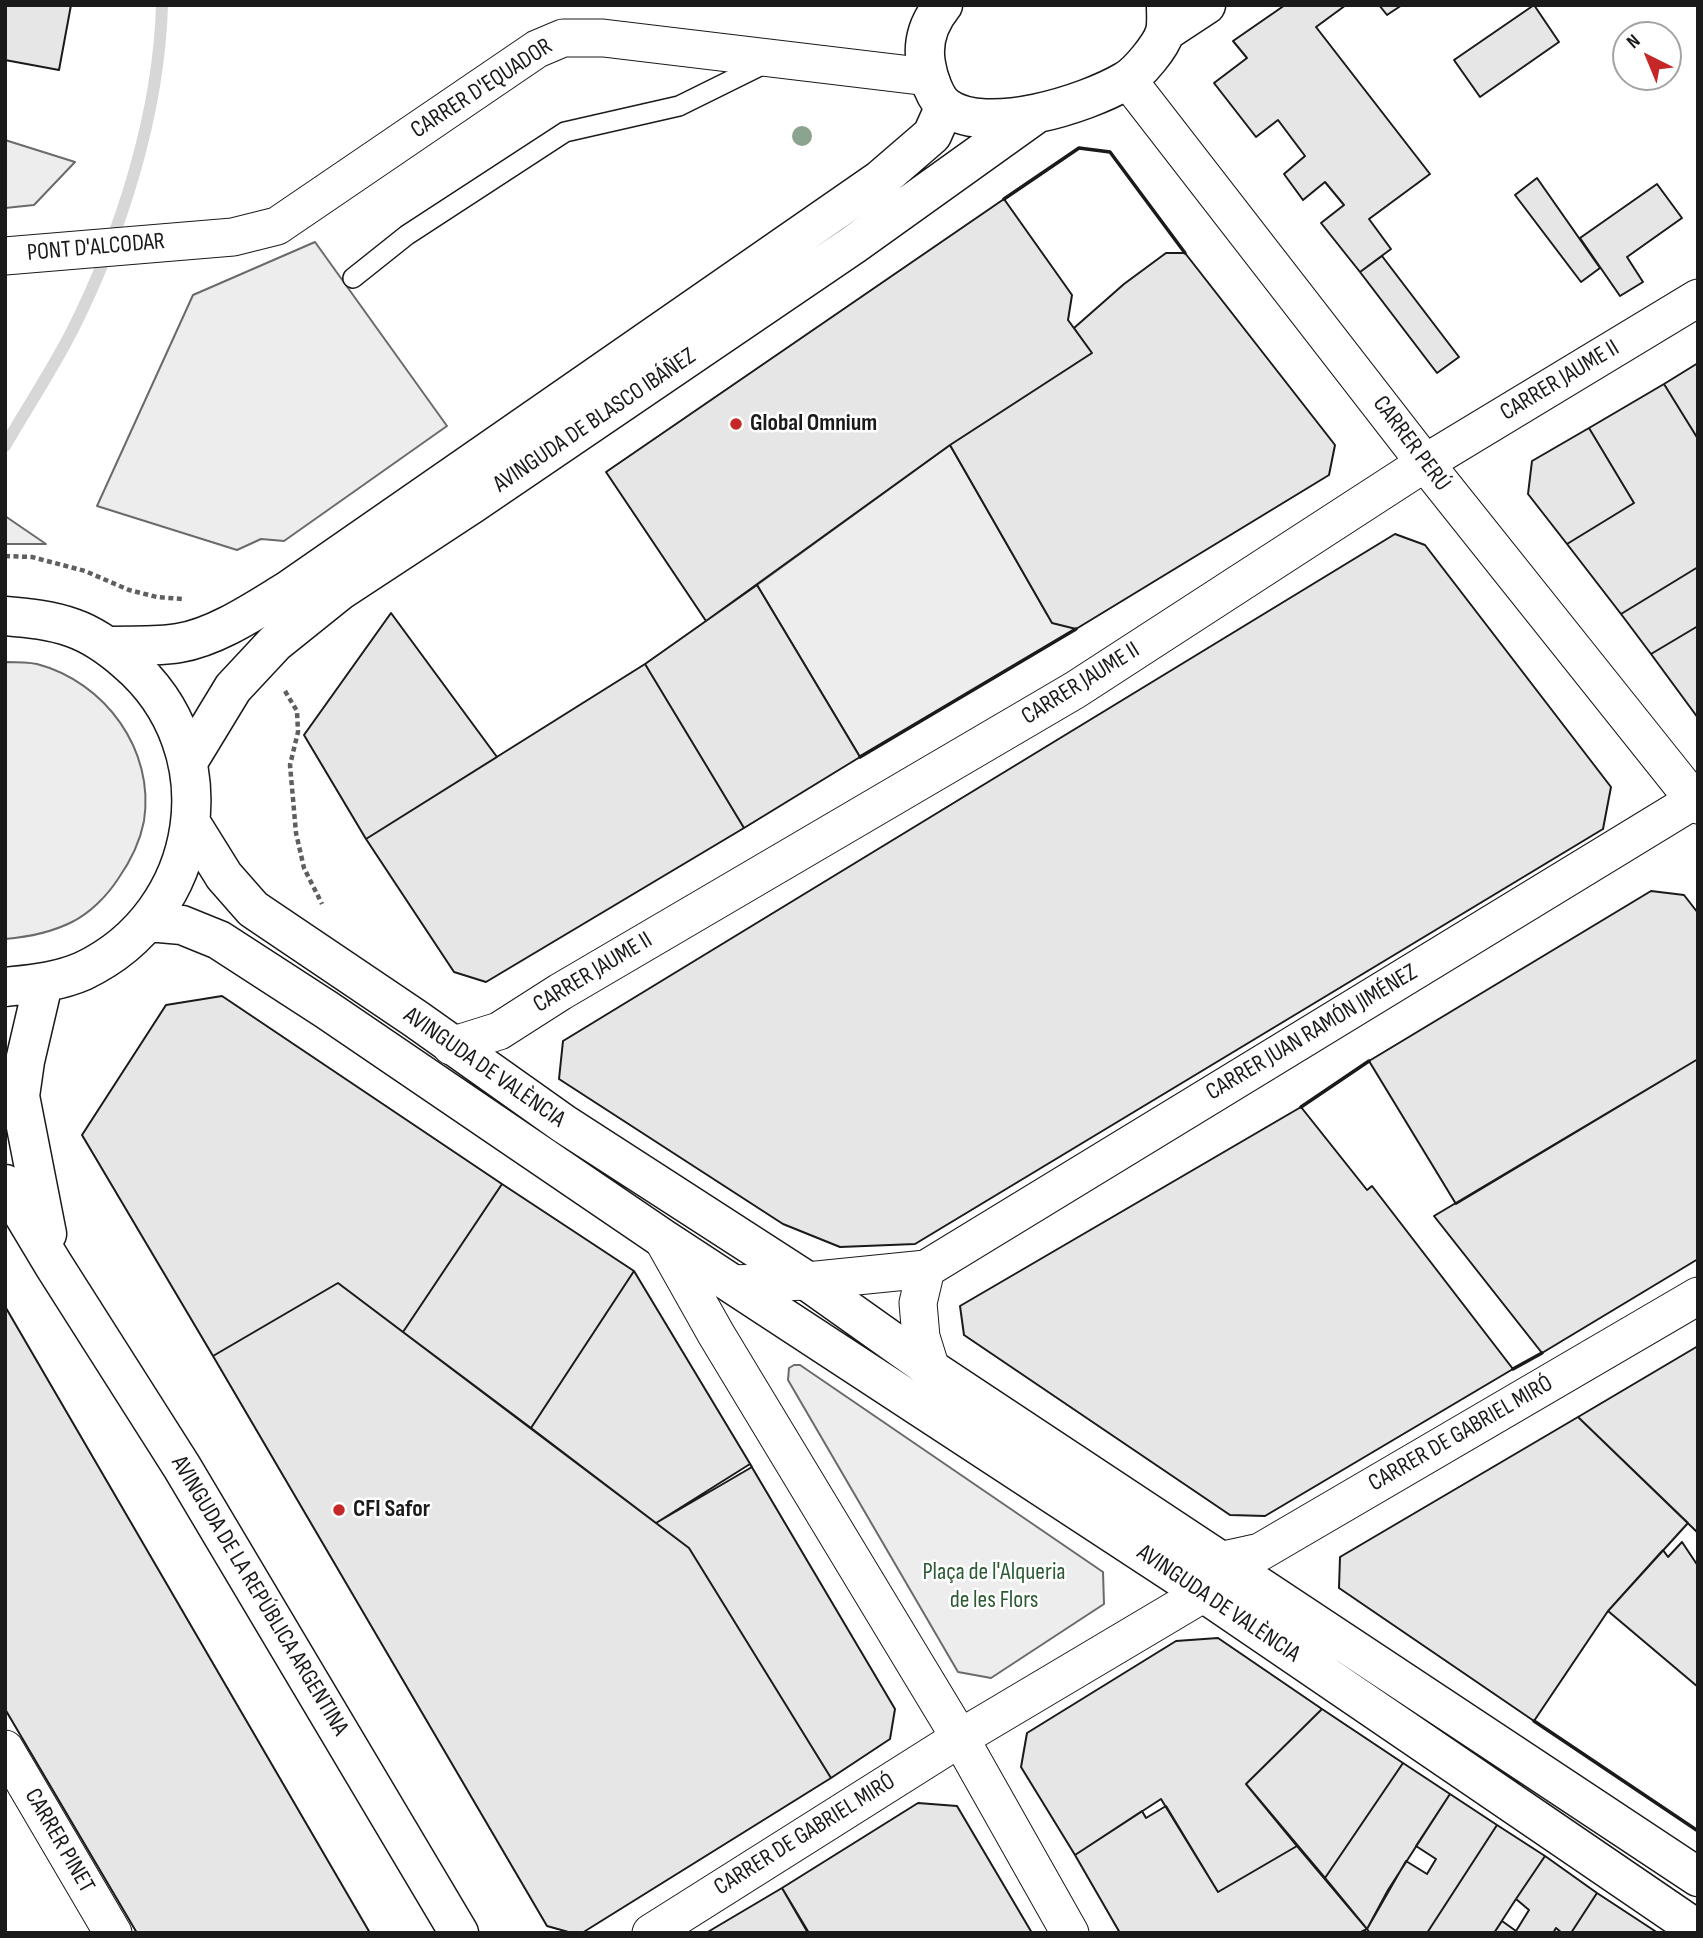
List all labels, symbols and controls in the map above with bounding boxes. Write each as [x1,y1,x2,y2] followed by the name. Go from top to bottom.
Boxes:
[1612,21,1682,91] north arrow
[1622,30,1645,54] text: N
[406,33,558,145] street label: CARRER D'EQUADOR
[26,228,166,268] street label: PONT D'ALCODAR
[1495,334,1625,428] street label: CARRER JAUME II
[488,343,702,499] street label: AVINGUDA DE BLASCO IBÁÑEZ
[1366,391,1456,497] street label: CARRER PERÚ
[750,410,877,438] place label: Global Omnium
[728,416,744,432] marker: Global Omnium
[1017,636,1145,732] street label: CARRER JAUME II
[528,926,658,1020] street label: CARRER JAUME II
[1201,959,1423,1107] street label: CARRER JUAN RAMÓN JIMÉNEZ
[398,1002,570,1134] street label: AVINGUDA DE VALÈNCIA
[1364,1370,1558,1498] street label: CARRER DE GABRIEL MIRÓ
[164,1451,354,1741] street label: AVINGUDA DE LA REPÚBLICA ARGENTINA
[353,1496,430,1524] place label: CFI Safor
[331,1502,347,1518] marker: CFI Safor
[1131,1539,1305,1669] street label: AVINGUDA DE VALÈNCIA
[922,1559,1066,1615] park label: Plaça de l'Alqueria de les Flors
[709,1768,901,1902] street label: CARRER DE GABRIEL MIRÓ
[18,1784,100,1898] street label: CARRER PINET

